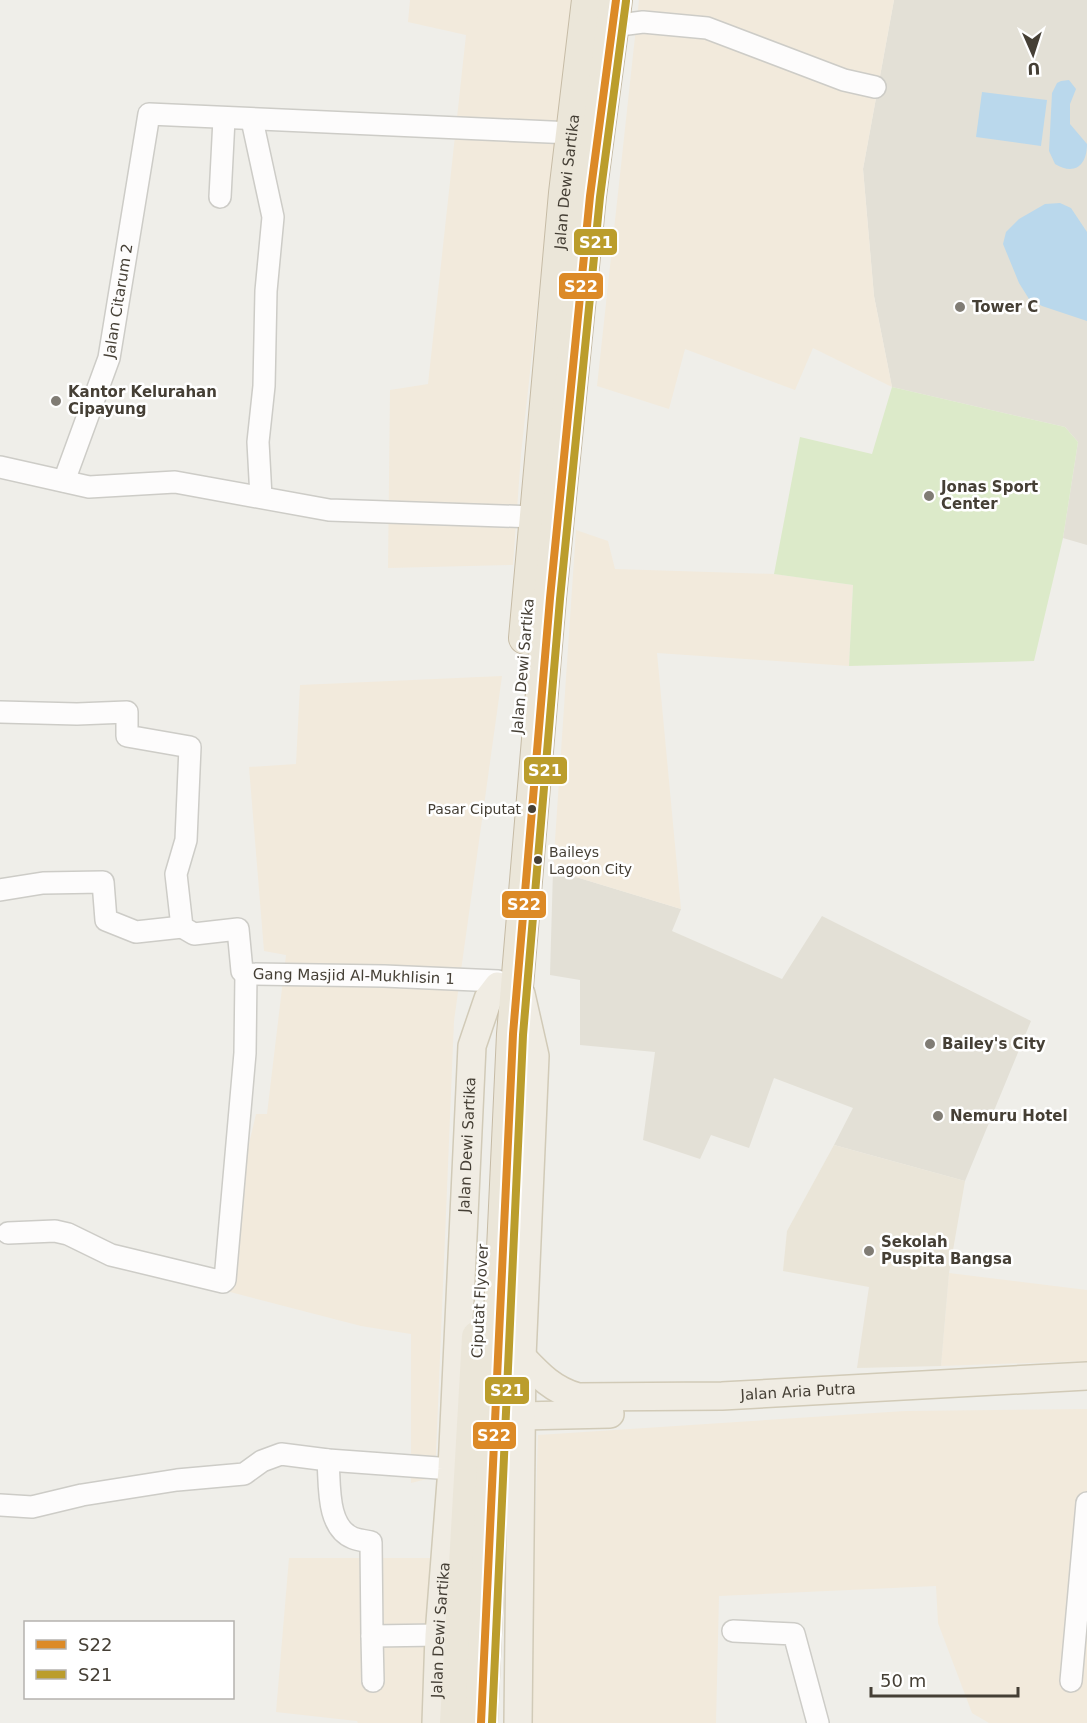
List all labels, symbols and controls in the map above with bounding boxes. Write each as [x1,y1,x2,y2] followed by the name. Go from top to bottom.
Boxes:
[1003,24,1063,84] north arrow
[1027,59,1041,78] text: U
[551,113,583,251] street label: Jalan Dewi Sartika
[573,228,618,256] line badge: S21
[579,233,613,252] text: S21
[100,242,137,360] street label: Jalan Citarum 2
[558,272,604,300] line badge: S22
[564,277,598,296] text: S22
[972,298,1038,316] place label: Tower C
[953,300,967,314] marker: Tower C
[68,383,217,418] place label: Kantor Kelurahan Cipayung
[49,394,63,408] marker: Kantor Kelurahan Cipayung
[940,478,1038,513] place label: Jonas Sport Center
[922,489,936,503] marker: Jonas Sport Center
[508,598,538,735] street label: Jalan Dewi Sartika
[523,756,568,785] line badge: S21
[528,761,562,780] text: S21
[428,801,521,817] place label: Pasar Ciputat
[526,803,538,815] marker: Pasar Ciputat
[549,844,632,877] place label: Baileys Lagoon City
[532,854,544,866] marker: Baileys Lagoon City
[501,890,547,919] line badge: S22
[507,895,541,914] text: S22
[253,965,455,988] street label: Gang Masjid Al-Mukhlisin 1
[942,1035,1046,1053] place label: Bailey's City
[923,1037,937,1051] marker: Bailey's City
[455,1077,480,1214] street label: Jalan Dewi Sartika
[950,1107,1068,1125] place label: Nemuru Hotel
[931,1109,945,1123] marker: Nemuru Hotel
[881,1233,1012,1268] place label: Sekolah Puspita Bangsa
[468,1243,492,1359] street label: Ciputat Flyover
[862,1244,876,1258] marker: Sekolah Puspita Bangsa
[484,1376,530,1405] line badge: S21
[739,1380,856,1404] street label: Jalan Aria Putra
[490,1381,524,1400] text: S21
[472,1421,517,1450] line badge: S22
[477,1426,511,1445] text: S22
[428,1562,454,1699] street label: Jalan Dewi Sartika
[24,1621,234,1699] legend
[78,1634,112,1655] text: S22
[871,1660,1018,1698] scale bar
[78,1664,112,1685] text: S21
[880,1670,926,1691] text: 50 m

